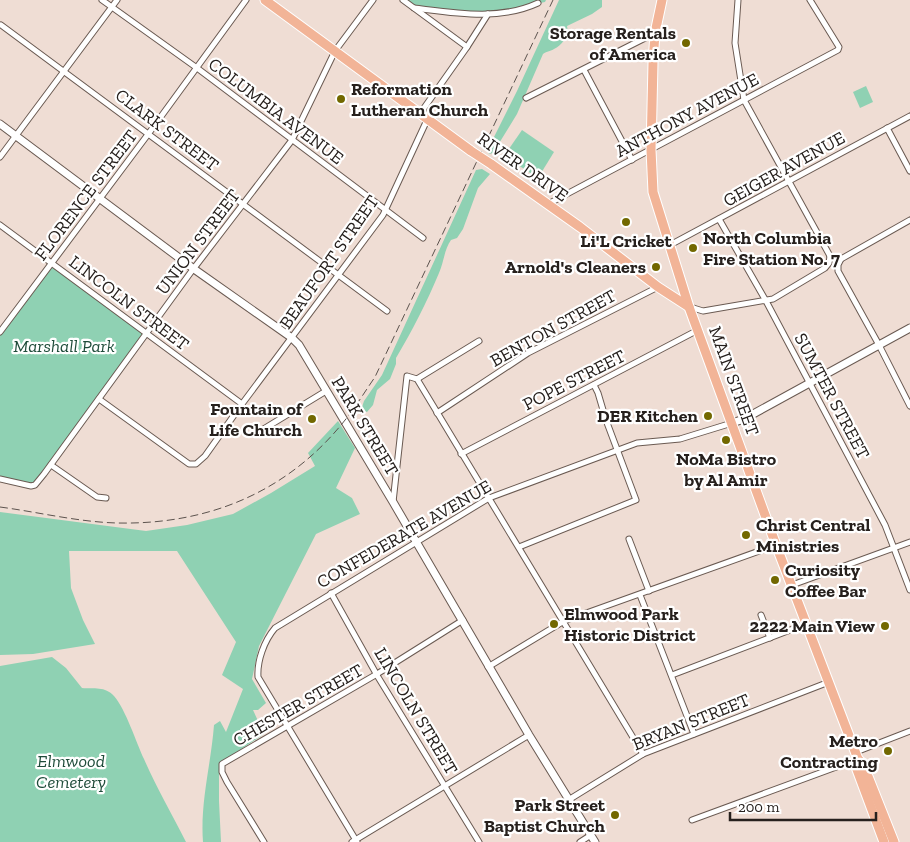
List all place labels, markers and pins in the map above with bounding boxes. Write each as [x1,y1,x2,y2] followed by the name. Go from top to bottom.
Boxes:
[550,22,676,65] place label: Storage Rentals of America
[680,37,692,49] marker: Storage Rentals of America
[351,78,489,121] place label: Reformation Lutheran Church
[335,93,347,105] marker: Reformation Lutheran Church
[620,216,632,228] marker: Li'L Cricket
[703,227,840,270] place label: North Columbia Fire Station No. 7
[580,230,672,252] place label: Li'L Cricket
[687,242,699,254] marker: North Columbia Fire Station No. 7
[505,256,646,278] place label: Arnold's Cleaners
[650,261,662,273] marker: Arnold's Cleaners
[209,398,304,441] place label: Fountain of Life Church
[597,405,698,427] place label: DER Kitchen
[702,410,714,422] marker: DER Kitchen
[306,413,318,425] marker: Fountain of Life Church
[720,434,732,446] marker: NoMa Bistro by Al Amir
[676,448,777,491] place label: NoMa Bistro by Al Amir
[756,514,870,557] place label: Christ Central Ministries
[740,529,752,541] marker: Christ Central Ministries
[785,559,867,602] place label: Curiosity Coffee Bar
[769,574,781,586] marker: Curiosity Coffee Bar
[564,603,696,646] place label: Elmwood Park Historic District
[750,615,875,637] place label: 2222 Main View
[548,618,560,630] marker: Elmwood Park Historic District
[879,620,891,632] marker: 2222 Main View
[780,730,879,773] place label: Metro Contracting
[882,745,894,757] marker: Metro Contracting
[484,794,606,837] place label: Park Street Baptist Church
[609,809,621,821] marker: Park Street Baptist Church

